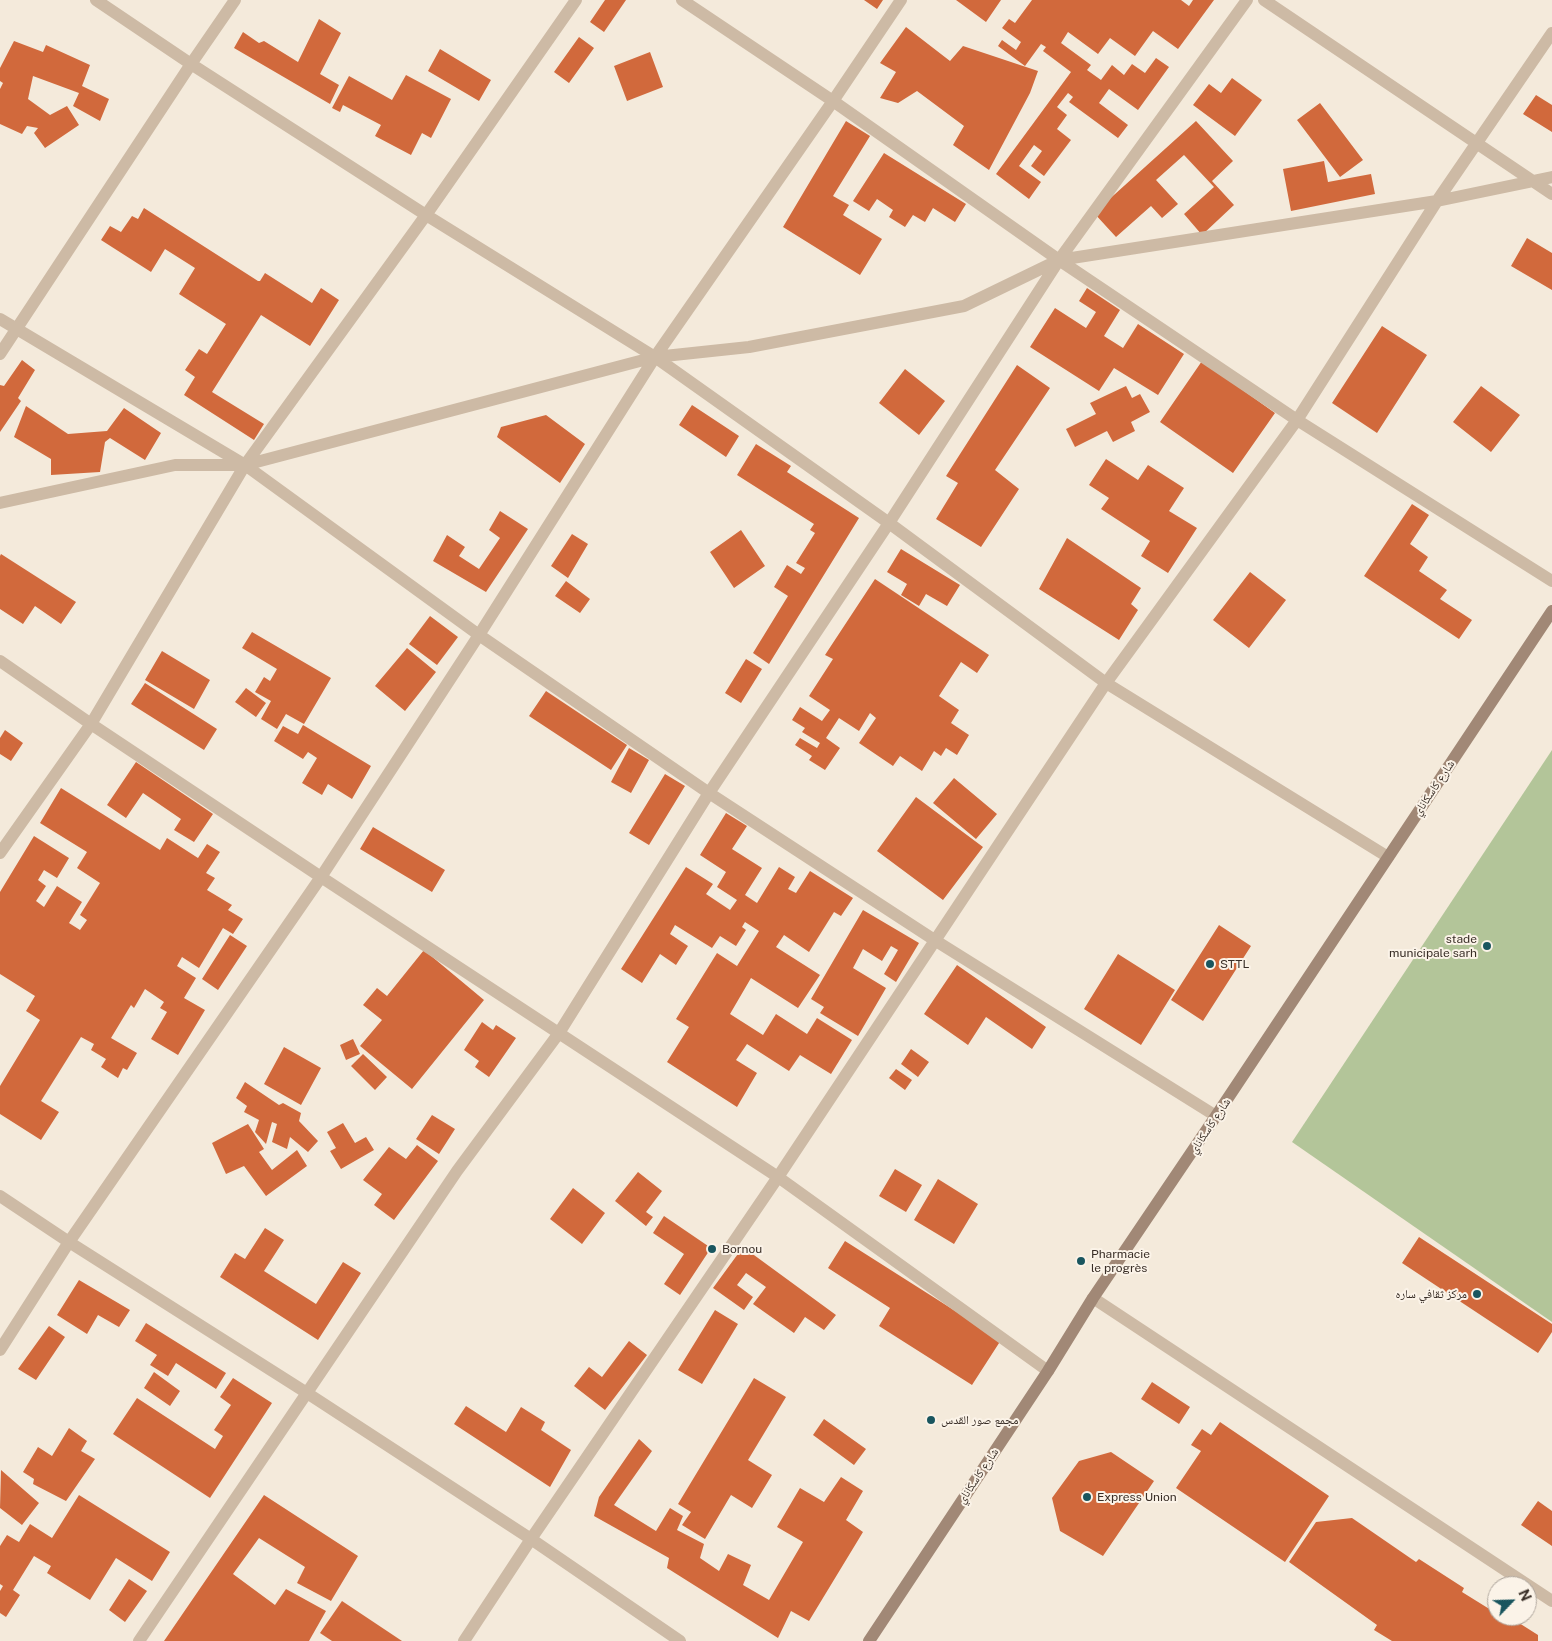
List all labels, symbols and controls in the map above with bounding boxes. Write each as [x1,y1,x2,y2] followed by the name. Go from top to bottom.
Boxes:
[1410,757,1458,819] street label: شارع كاسكاناي
[1389,932,1477,960] place label: stade municipale sarh
[1481,940,1493,952] marker: stade municipale sarh
[1220,957,1249,971] place label: STTL
[1204,958,1216,970] marker: STTL
[1186,1095,1234,1157] street label: شارع كاسكاناي
[722,1242,762,1256] place label: Bornou
[706,1243,718,1255] marker: Bornou
[1091,1247,1150,1275] place label: Pharmacie le progrès
[1075,1255,1087,1267] marker: Pharmacie le progrès
[1395,1287,1467,1301] place label: مركز ثقافي ساره
[1471,1288,1483,1300] marker: مركز ثقافي ساره
[941,1413,1019,1427] place label: مجمع صور القدس
[925,1414,937,1426] marker: مجمع صور القدس
[954,1445,1002,1507] street label: شارع كاسكاناي
[1097,1490,1177,1504] place label: Express Union
[1081,1491,1093,1503] marker: Express Union
[1487,1576,1537,1626] north arrow
[1515,1587,1534,1604] text: N

